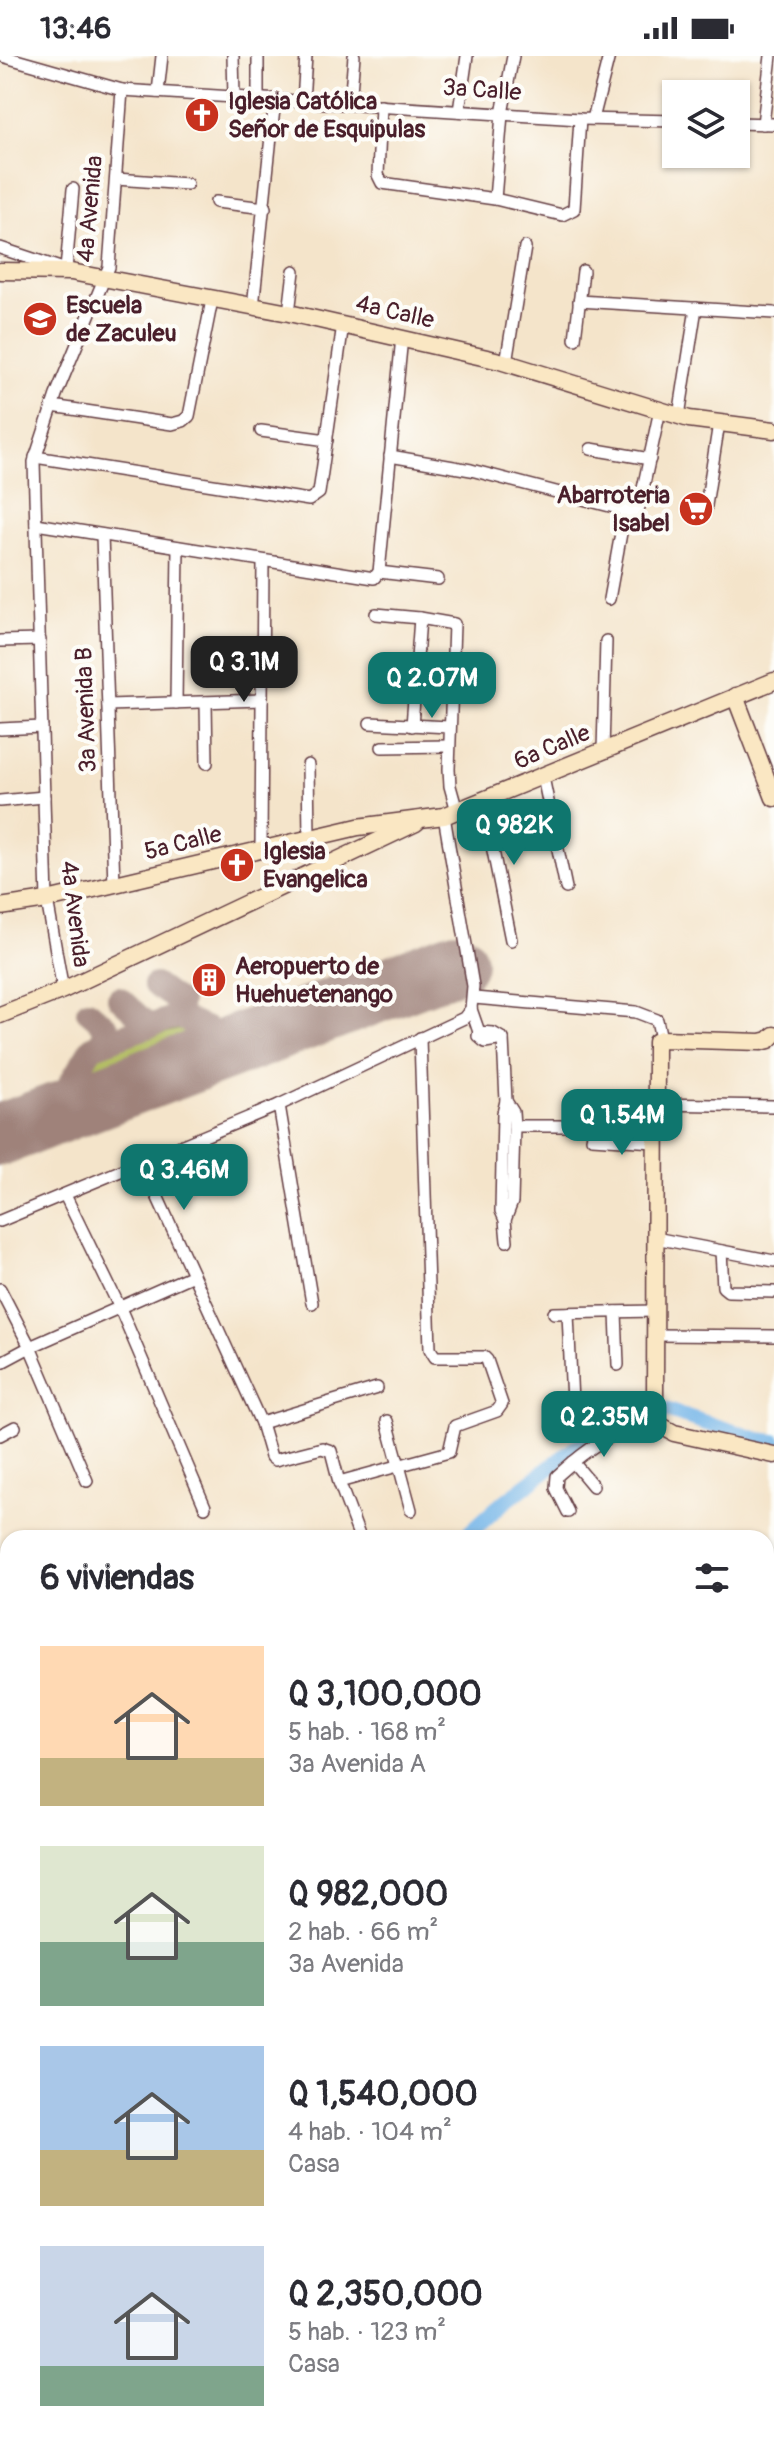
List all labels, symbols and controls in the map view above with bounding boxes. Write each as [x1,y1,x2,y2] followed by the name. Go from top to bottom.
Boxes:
[40,10,111,47] text: 13:46
[442,73,523,107] street label: 3a Calle
[662,80,750,168] map controls
[662,80,750,168] button: layers
[228,87,425,144] place label: Iglesia Católica Señor de Esquipulas
[183,96,221,134] church icon: Iglesia Católica Señor de Esquipulas
[71,154,109,264] street label: 4a Avenida
[353,289,437,335] street label: 4a Calle
[66,291,176,348] place label: Escuela de Zaculeu
[21,300,59,338] school or university icon: Escuela de Zaculeu
[556,481,670,538] place label: Abarroteria Isabel
[677,490,715,528] supermarket icon: Abarroteria Isabel
[179,636,309,704] pin: Q 3.1M
[209,646,279,678] text: Q 3.1M
[69,647,103,773] street label: 3a Avenida B
[358,652,506,720] pin: Q 2.07M
[386,662,478,694] text: Q 2.07M
[510,718,594,776] street label: 6a Calle
[449,799,579,867] pin: Q 982K
[475,809,553,841] text: Q 982K
[141,819,225,867] street label: 5a Calle
[263,837,368,894] place label: Iglesia Evangelica
[218,846,256,884] church icon: Iglesia Evangelica
[54,859,96,969] street label: 4a Avenida
[235,952,393,1009] place label: Aeropuerto de Huehuetenango
[190,961,228,999] building icon: Aeropuerto de Huehuetenango
[548,1089,696,1157] pin: Q 1.54M
[579,1099,665,1131] text: Q 1.54M
[110,1144,258,1212] pin: Q 3.46M
[139,1154,229,1186] text: Q 3.46M
[530,1391,678,1459] pin: Q 2.35M
[559,1401,649,1433] text: Q 2.35M
[690,1556,734,1600] icon: filters
[40,1557,194,1600] text: 6 viviendas
[288,1673,482,1716] text: Q 3,100,000
[104,1678,200,1774] icon: home
[288,1716,446,1748] text: 5 hab. · 168 m²
[288,1748,426,1780] text: 3a Avenida A
[288,1873,448,1916] text: Q 982,000
[104,1878,200,1974] icon: home
[288,1916,439,1948] text: 2 hab. · 66 m²
[288,1948,404,1980] text: 3a Avenida
[288,2073,478,2116] text: Q 1,540,000
[104,2078,200,2174] icon: home
[288,2116,452,2148] text: 4 hab. · 104 m²
[288,2148,340,2180] text: Casa
[288,2273,483,2316] text: Q 2,350,000
[104,2278,200,2374] icon: home
[288,2316,446,2348] text: 5 hab. · 123 m²
[288,2348,340,2380] text: Casa

